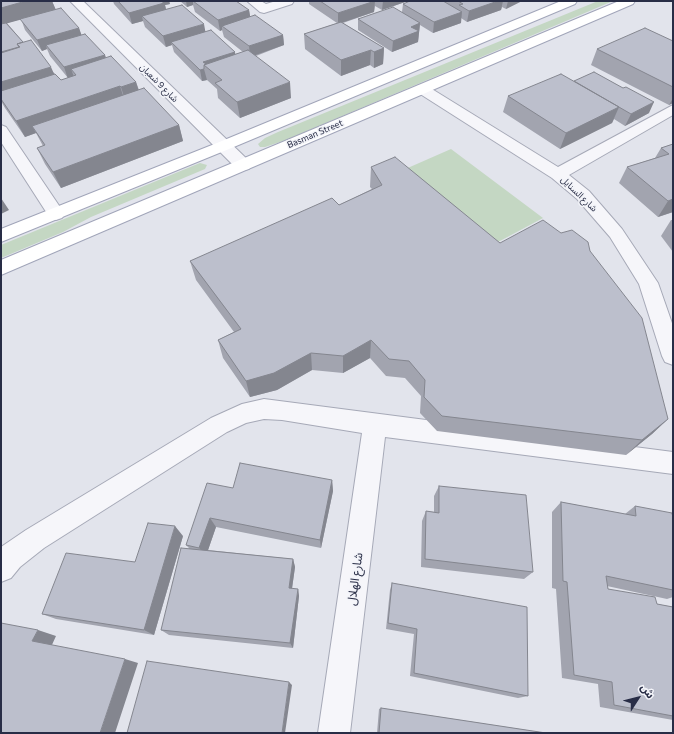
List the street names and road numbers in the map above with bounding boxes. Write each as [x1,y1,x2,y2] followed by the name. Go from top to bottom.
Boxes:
[137,61,181,105] street label: شارع 9 شعبان
[286,117,344,151] street label: Basman Street
[559,174,599,214] street label: شارع السنايل
[344,552,366,606] street label: شارع الهلال

